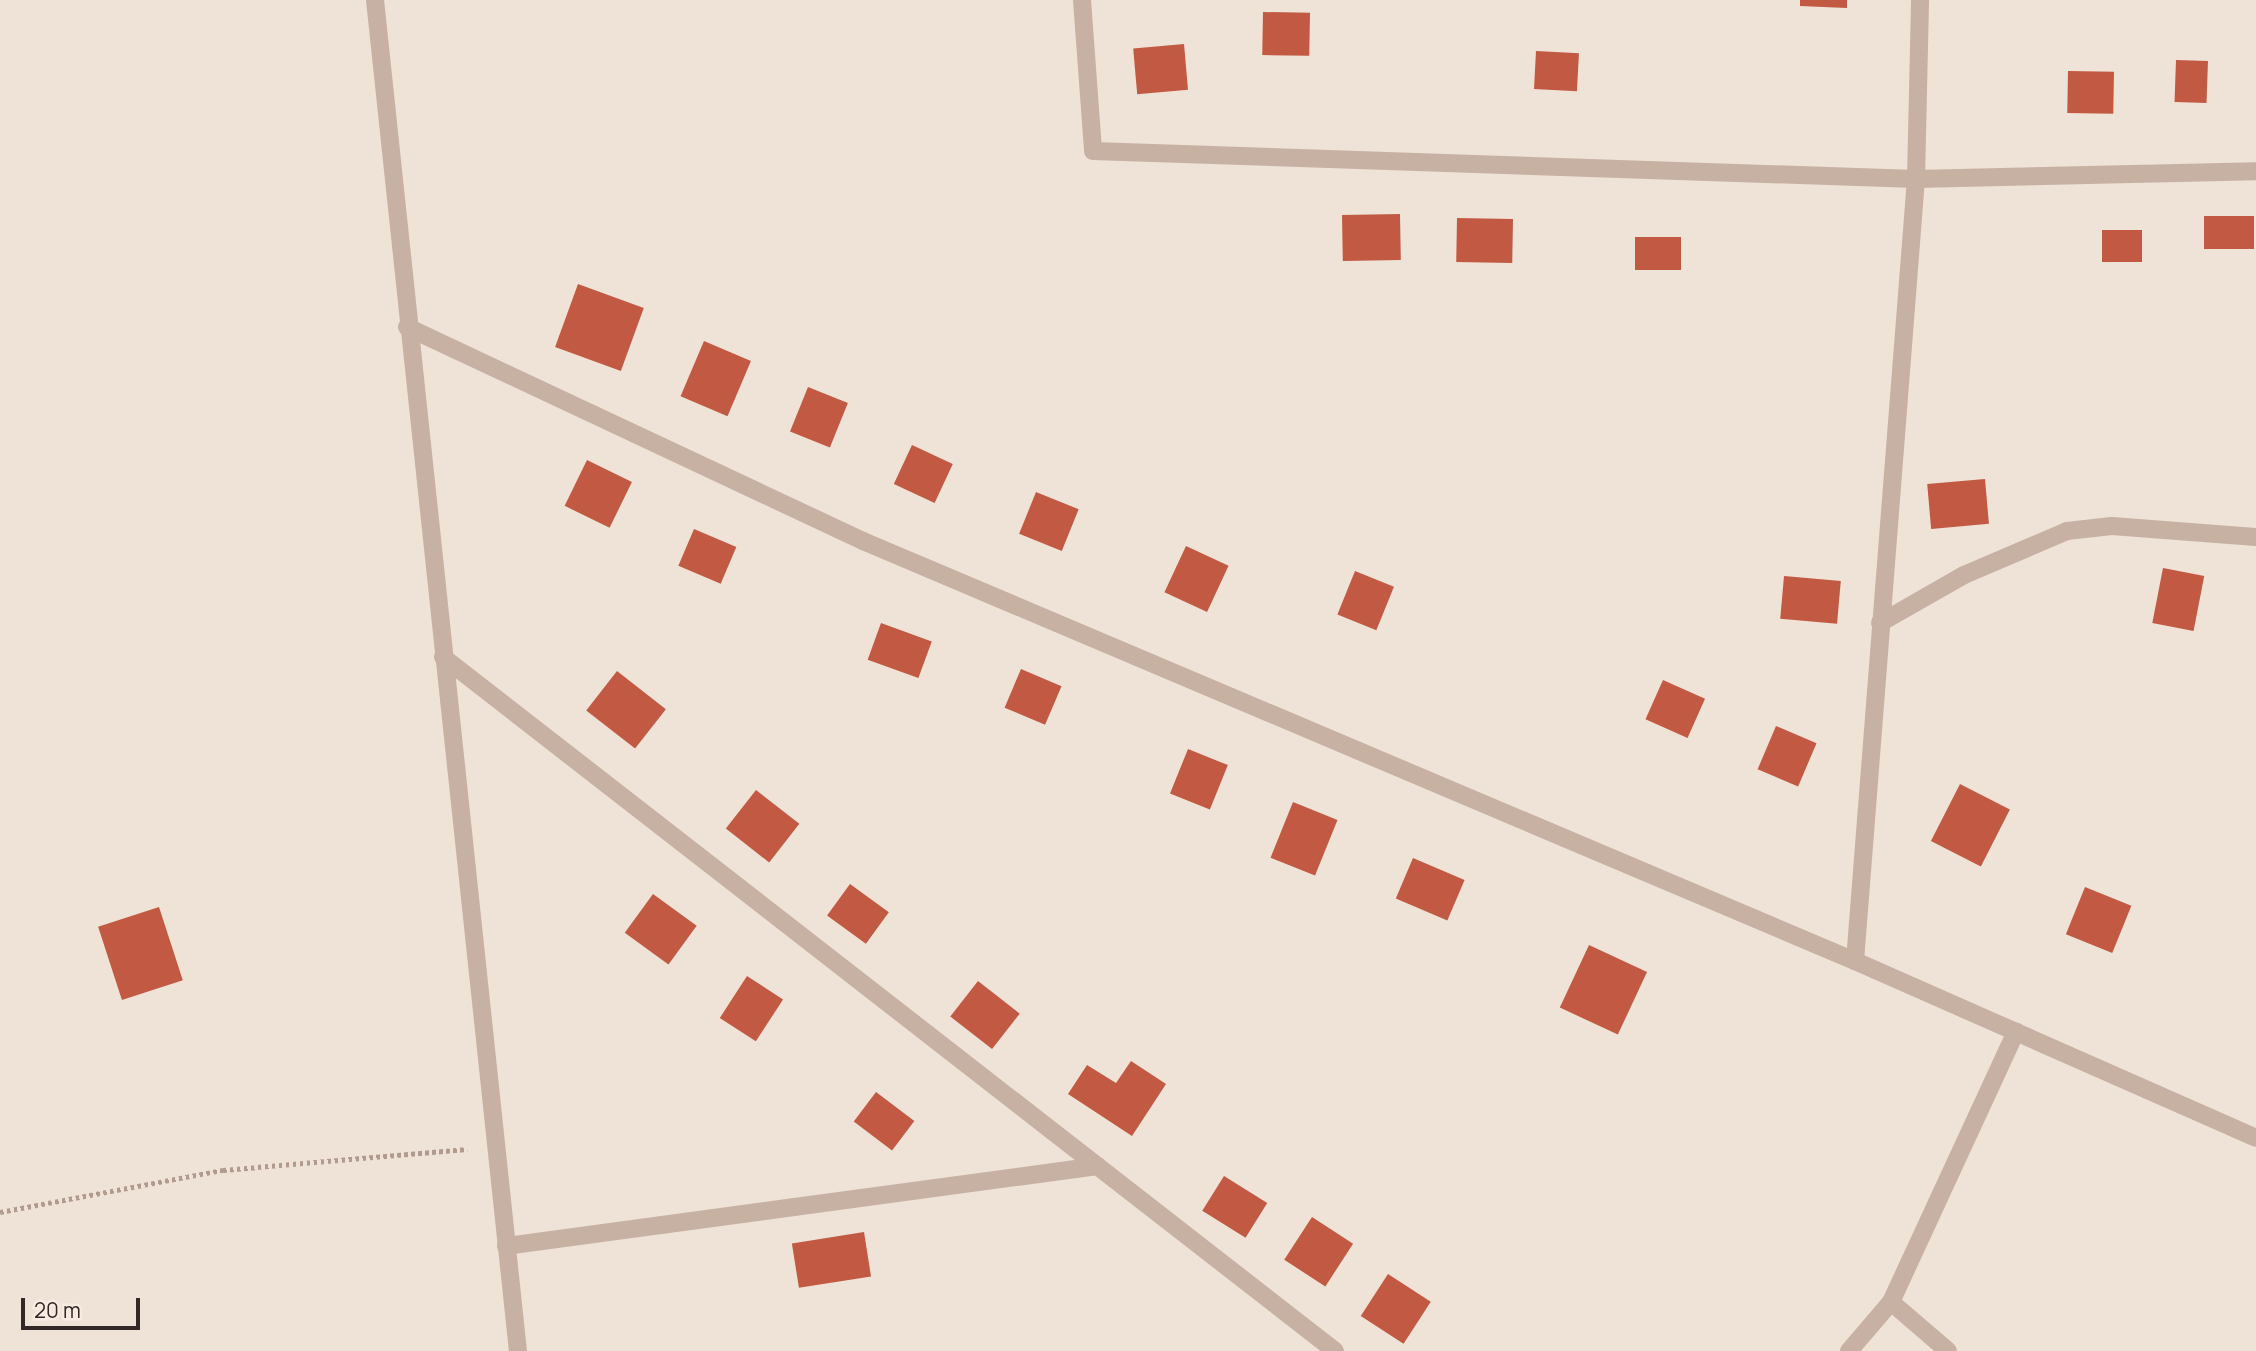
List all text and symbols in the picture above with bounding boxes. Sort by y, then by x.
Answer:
scale bar [24,1284,144,1328]
text: 20 m [34,1296,81,1324]

